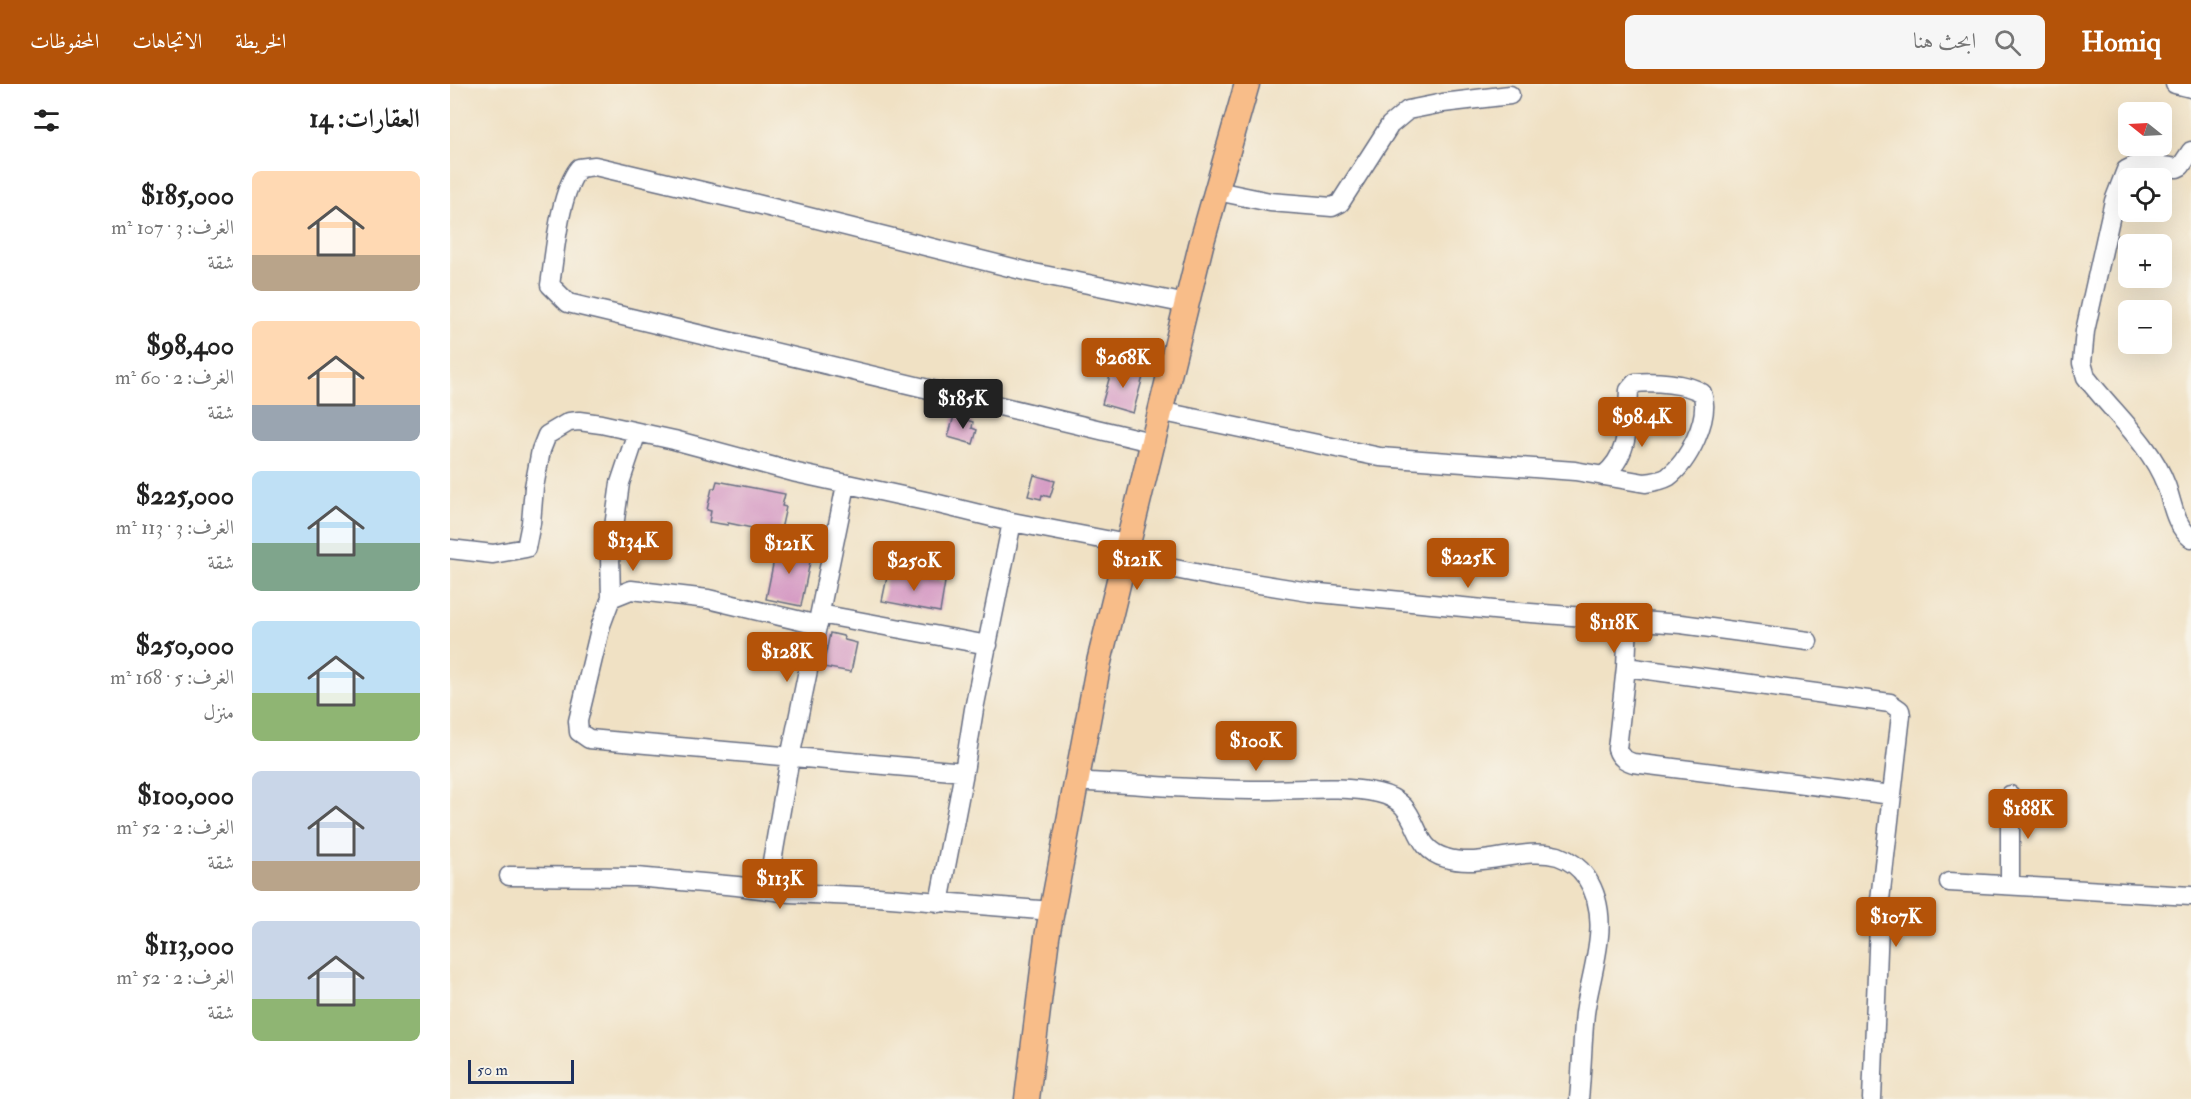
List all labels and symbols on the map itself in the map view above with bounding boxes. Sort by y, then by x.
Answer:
north arrow [2118,102,2172,156]
pin: $268K [1081,338,1165,389]
pin: $185K [921,379,1005,430]
pin: $98.4K [1593,397,1691,448]
pin: $134K [591,521,675,572]
pin: $121K [747,524,831,575]
pin: $225K [1426,538,1510,589]
pin: $121K [1095,540,1179,591]
pin: $250K [872,541,956,592]
pin: $118K [1572,603,1656,654]
pin: $128K [745,632,829,683]
pin: $100K [1214,721,1298,772]
pin: $188K [1986,789,2070,840]
pin: $113K [738,859,822,910]
pin: $107K [1854,897,1938,948]
scale bar [468,1057,574,1084]

